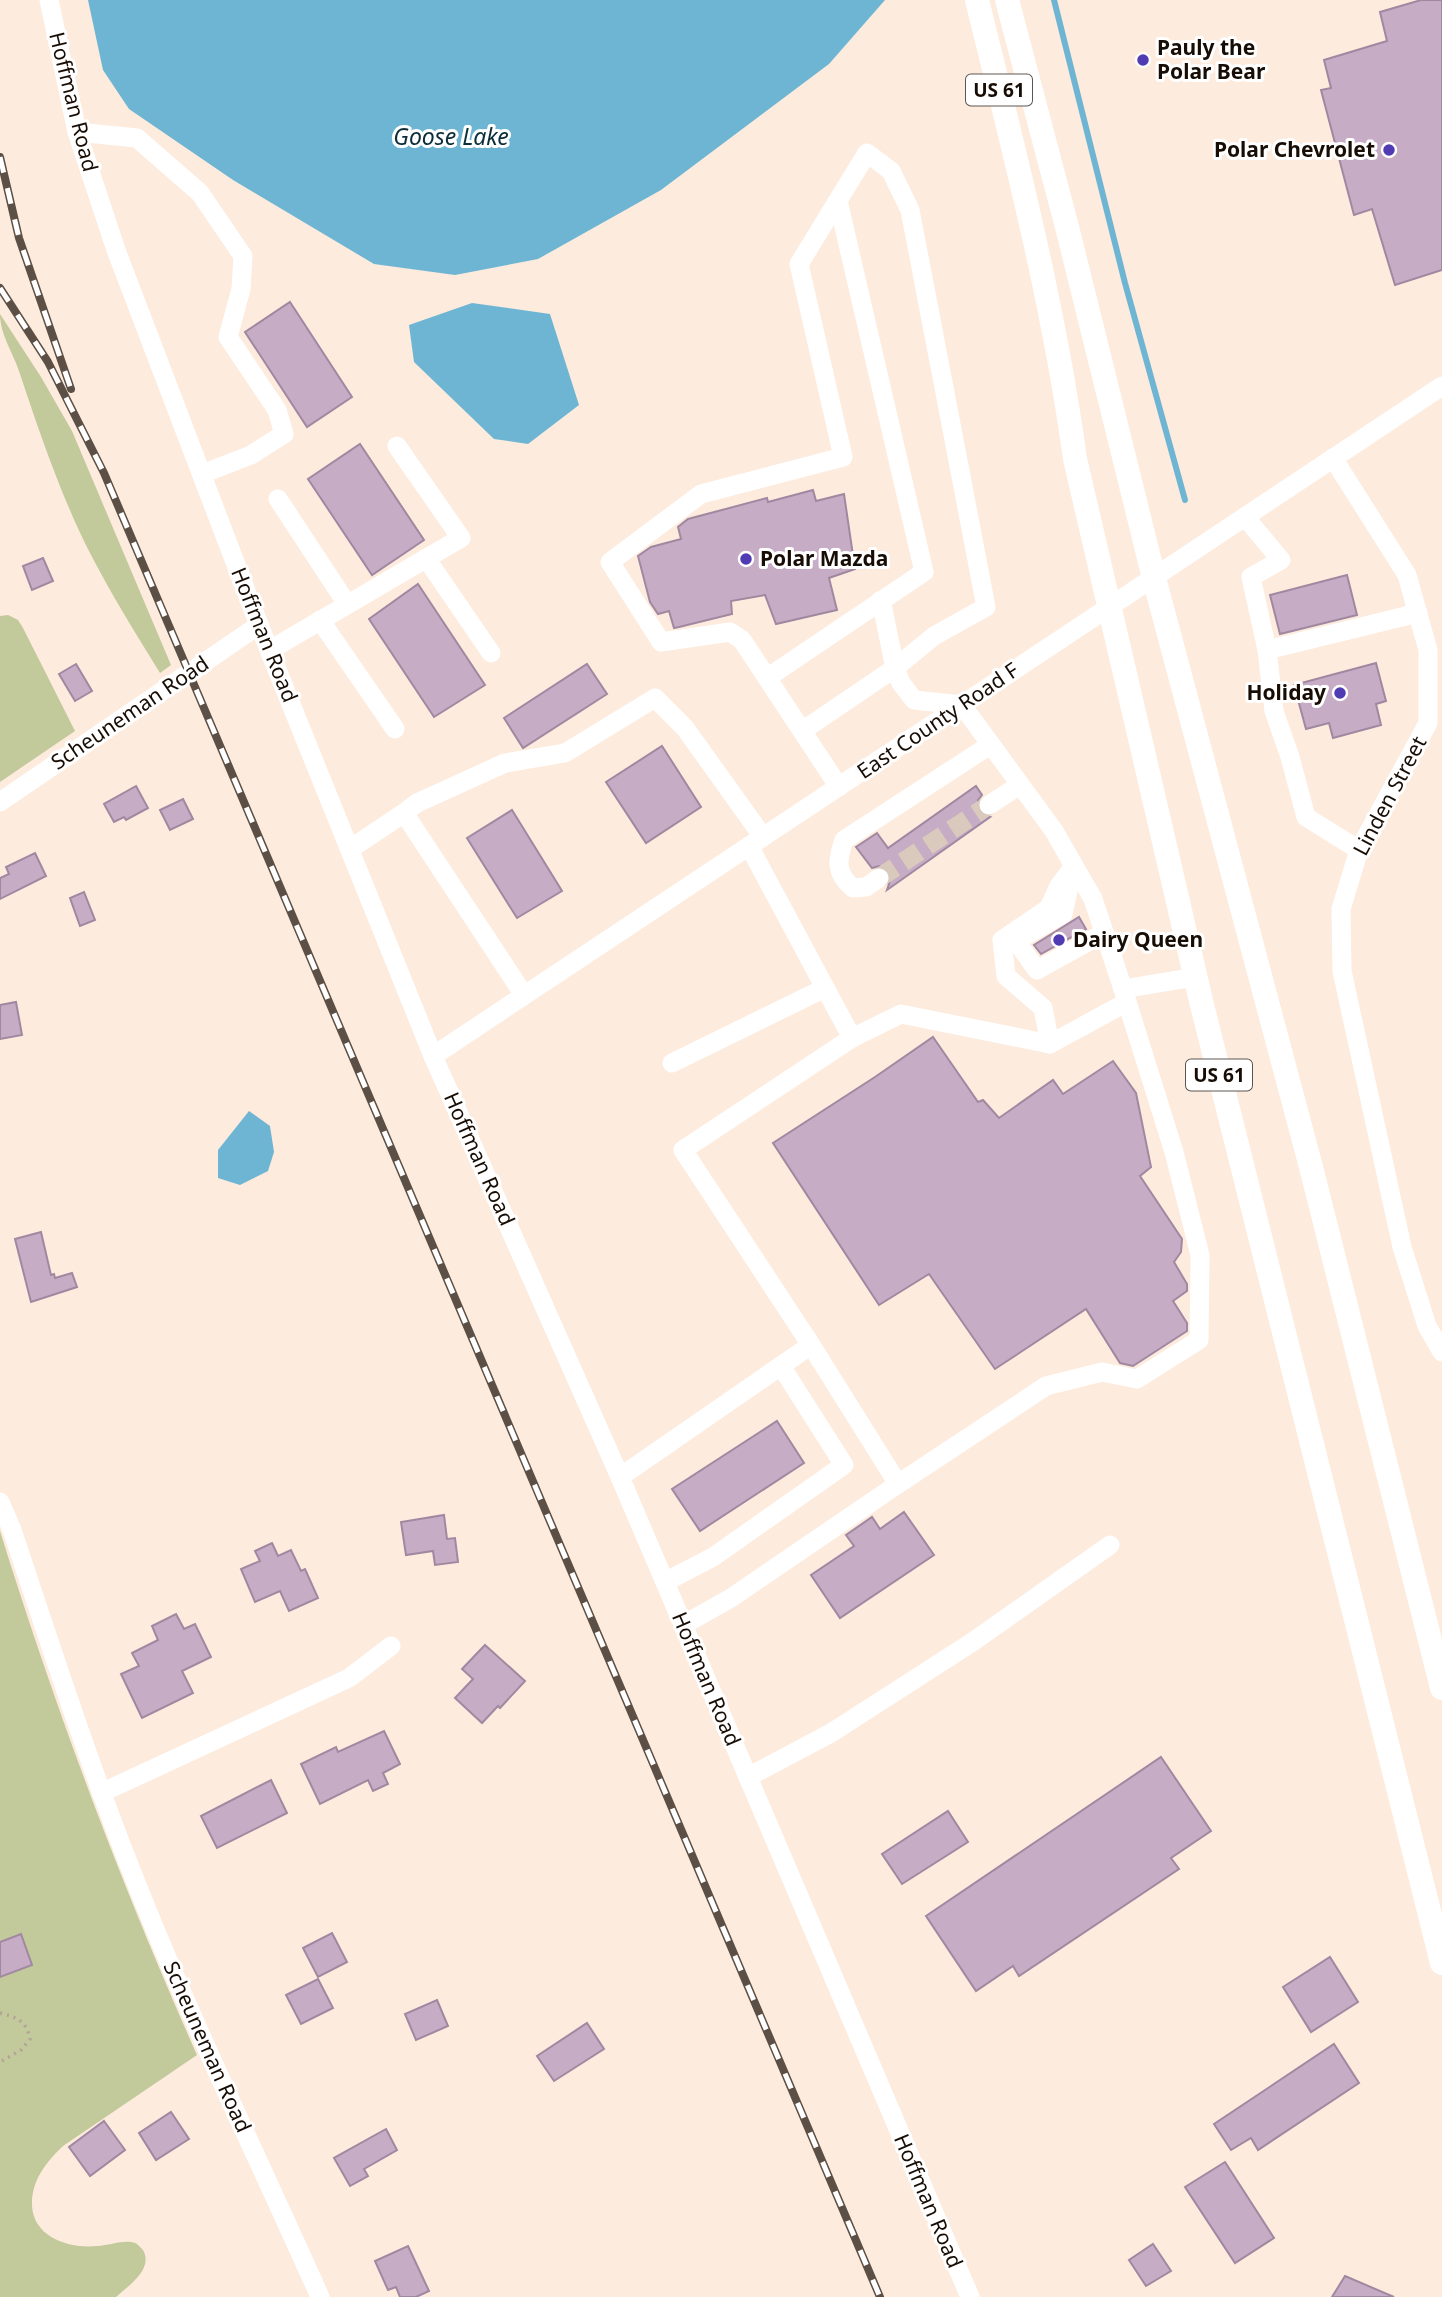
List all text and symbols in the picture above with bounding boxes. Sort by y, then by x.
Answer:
street label: Hoffman Road [43,29,105,175]
place label: Pauly the Polar Bear [1157,33,1266,85]
marker: Pauly the Polar Bear [1135,52,1151,68]
road number: US 61 [966,74,1032,106]
water label: Goose Lake [393,120,509,152]
place label: Polar Chevrolet [1214,135,1375,163]
marker: Polar Chevrolet [1381,142,1397,158]
place label: Polar Mazda [760,544,888,572]
marker: Polar Mazda [738,551,754,567]
street label: Hoffman Road [225,563,305,706]
street label: Scheuneman Road [45,649,214,775]
street label: East County Road F [851,656,1024,785]
place label: Holiday [1246,678,1326,706]
marker: Holiday [1332,685,1348,701]
street label: Linden Street [1346,731,1432,860]
place label: Dairy Queen [1073,925,1203,953]
marker: Dairy Queen [1051,932,1067,948]
road number: US 61 [1186,1060,1252,1091]
street label: Hoffman Road [438,1088,522,1230]
street label: Hoffman Road [666,1607,748,1750]
street label: Scheuneman Road [158,1957,258,2137]
street label: Hoffman Road [888,2129,970,2272]

